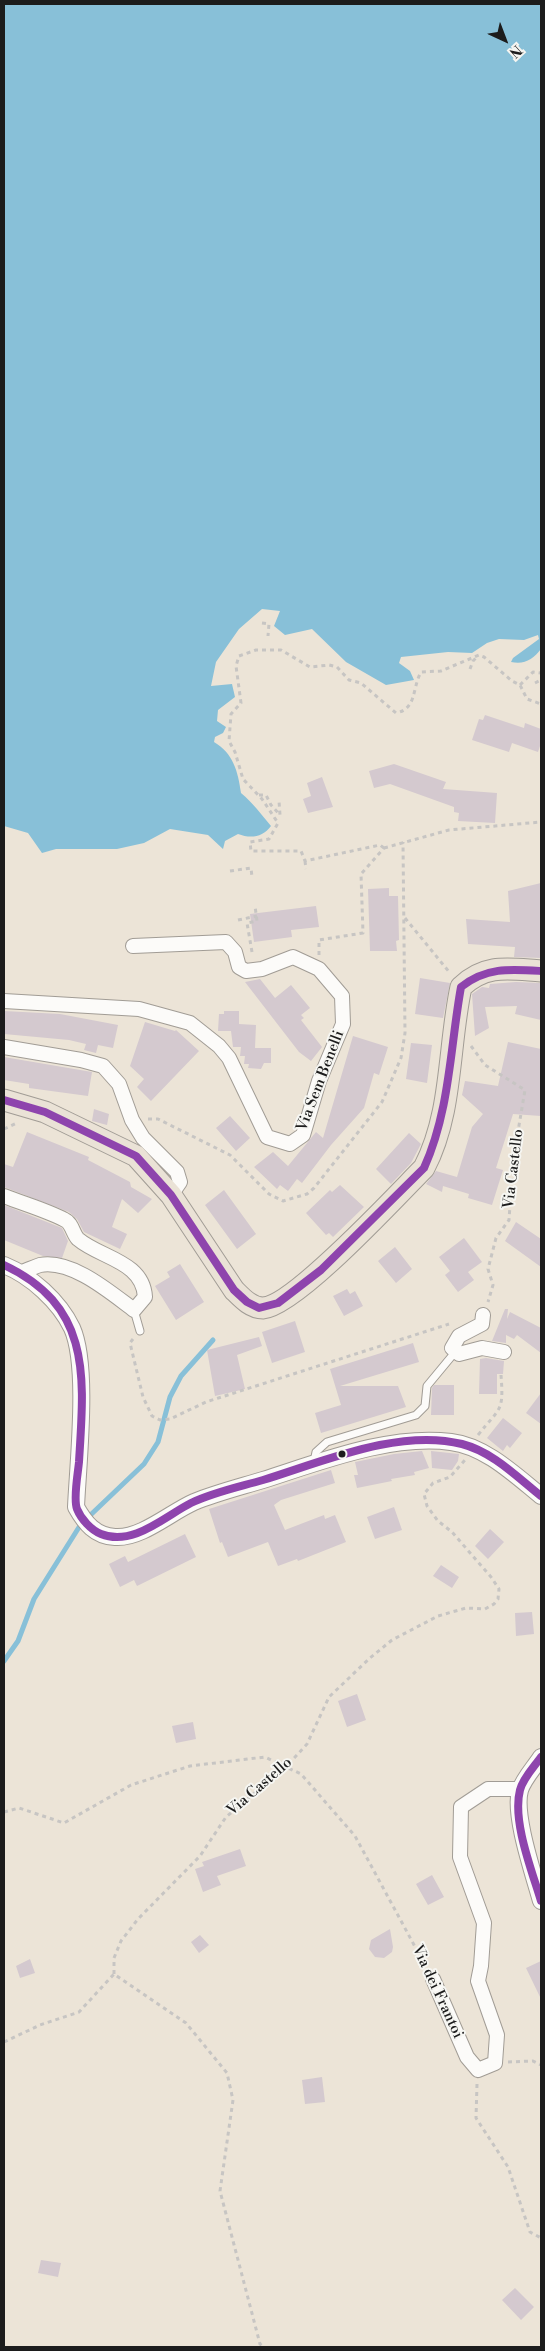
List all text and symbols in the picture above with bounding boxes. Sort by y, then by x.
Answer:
north arrow [480,15,530,65]
text: N [505,41,525,61]
street label: Via Sem Benelli [294,1028,348,1134]
street label: Via Castello [500,1128,528,1210]
unlabelled marker [337,1449,347,1459]
street label: Via Castello [224,1754,296,1820]
street label: Via dei Frantoi [408,1943,466,2041]

